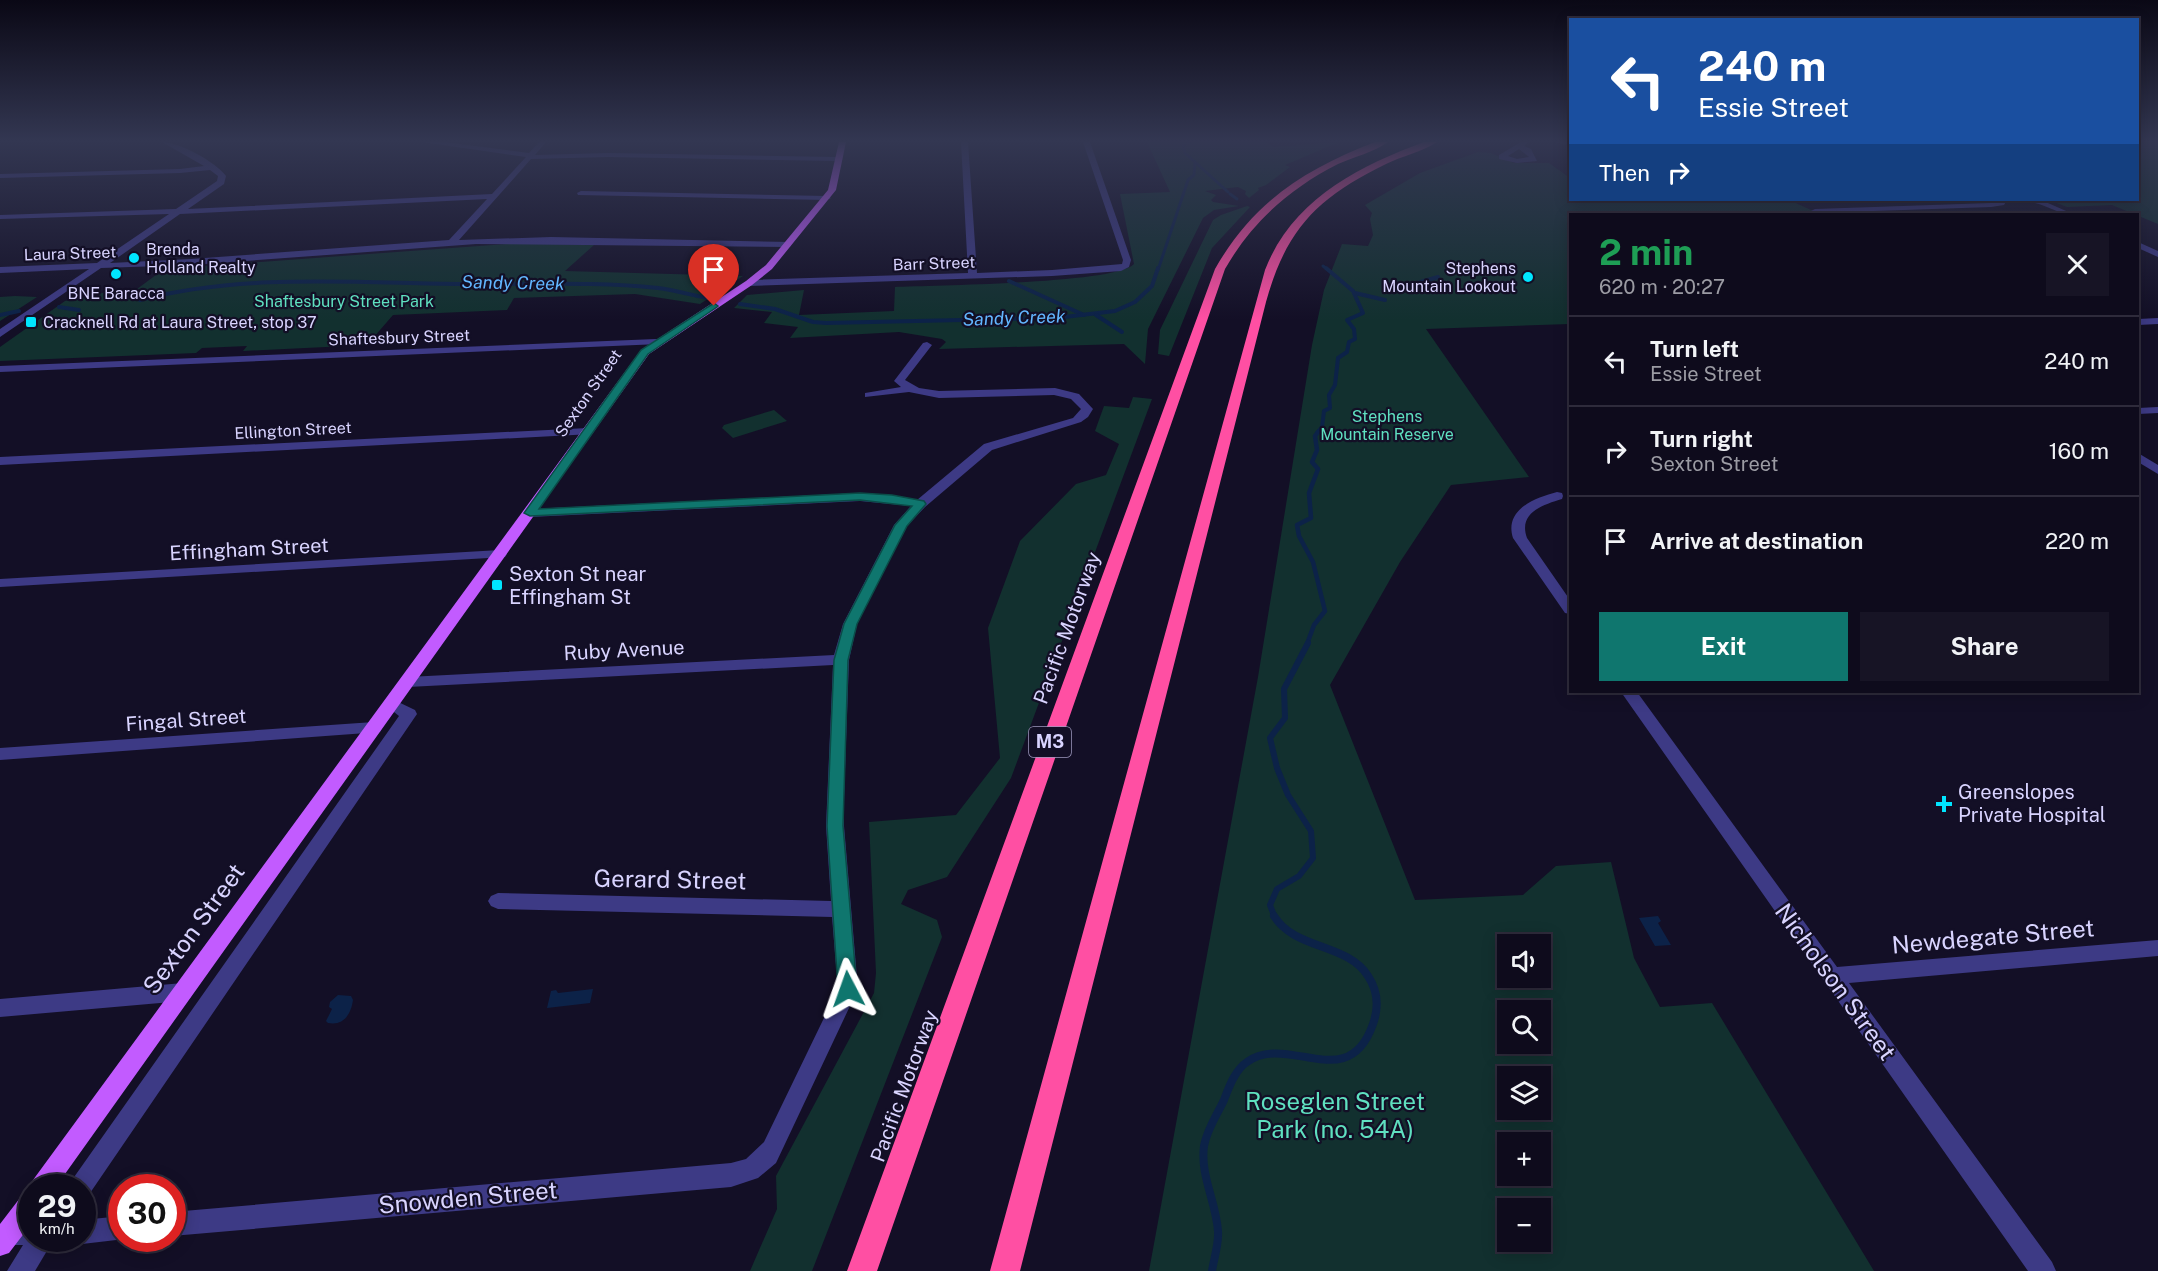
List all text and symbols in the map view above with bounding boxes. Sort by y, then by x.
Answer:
text: 240 m [1698,41,1826,90]
icon: left [1599,42,1677,120]
text: Essie Street [1698,91,1849,123]
icon: right [1662,156,1695,189]
text: Then [1599,160,1650,186]
text: 2 min [1599,231,1693,273]
button: close [2046,233,2109,296]
place label: Brenda Holland Realty [146,240,256,277]
street label: Laura Street [23,242,117,265]
pin [688,244,739,306]
marker: Brenda Holland Realty [127,251,141,265]
icon: arrive [697,253,730,286]
street label: Barr Street [892,253,976,274]
place label: Stephens Mountain Lookout [1382,259,1516,296]
marker: BNE Baracca [109,267,123,281]
marker: Stephens Mountain Lookout [1521,270,1535,284]
water label: Sandy Creek [461,271,565,294]
text: 620 m · 20:27 [1599,275,1725,299]
place label: BNE Baracca [67,284,165,303]
park label: Shaftesbury Street Park [254,292,434,311]
water label: Sandy Creek [962,305,1066,330]
place label: Cracknell Rd at Laura Street, stop 37 [43,313,317,332]
marker: Cracknell Rd at Laura Street, stop 37 [24,315,38,329]
street label: Shaftesbury Street [328,326,470,349]
text: Turn left [1650,336,1739,362]
icon: left [1599,345,1632,378]
street label: Sexton Street [551,346,626,441]
text: 240 m [2044,348,2109,374]
text: Essie Street [1650,362,1762,386]
park label: Stephens Mountain Reserve [1320,407,1454,444]
street label: Ellington Street [234,418,352,443]
text: Turn right [1650,426,1753,452]
icon: right [1599,435,1632,468]
text: 160 m [2049,438,2109,464]
text: Sexton Street [1650,452,1779,476]
icon: arrive [1599,525,1632,558]
text: Arrive at destination [1650,528,1863,554]
text: 220 m [2045,528,2109,554]
street label: Effingham Street [169,533,329,565]
street label: Pacific Motorway [1028,548,1106,707]
place label: Sexton St near Effingham St [509,562,647,609]
marker: Sexton St near Effingham St [490,578,504,592]
button: Exit [1599,612,1848,681]
button: Share [1860,612,2109,681]
street label: Ruby Avenue [563,635,685,665]
street label: Fingal Street [125,704,247,736]
road number: M3 [1029,727,1071,757]
place label: Greenslopes Private Hospital [1958,780,2106,827]
marker: Greenslopes Private Hospital [1935,795,1953,813]
street label: Sexton Street [137,858,250,999]
street label: Gerard Street [593,864,747,894]
street label: Nicholson Street [1770,898,1902,1065]
street label: Newdegate Street [1890,913,2095,959]
map controls [1497,934,1551,1252]
button: sound [1497,934,1551,988]
position arrow [816,957,880,1021]
button: search [1497,1000,1551,1054]
street label: Pacific Motorway [865,1006,943,1165]
button: layers [1497,1066,1551,1120]
park label: Roseglen Street Park (no. 54A) [1245,1087,1425,1143]
button: + [1497,1132,1551,1186]
speed limit sign: 30 [108,1174,186,1252]
street label: Snowden Street [377,1175,559,1219]
text: 29 [38,1188,76,1224]
button: − [1497,1198,1551,1252]
text: km/h [39,1220,75,1237]

